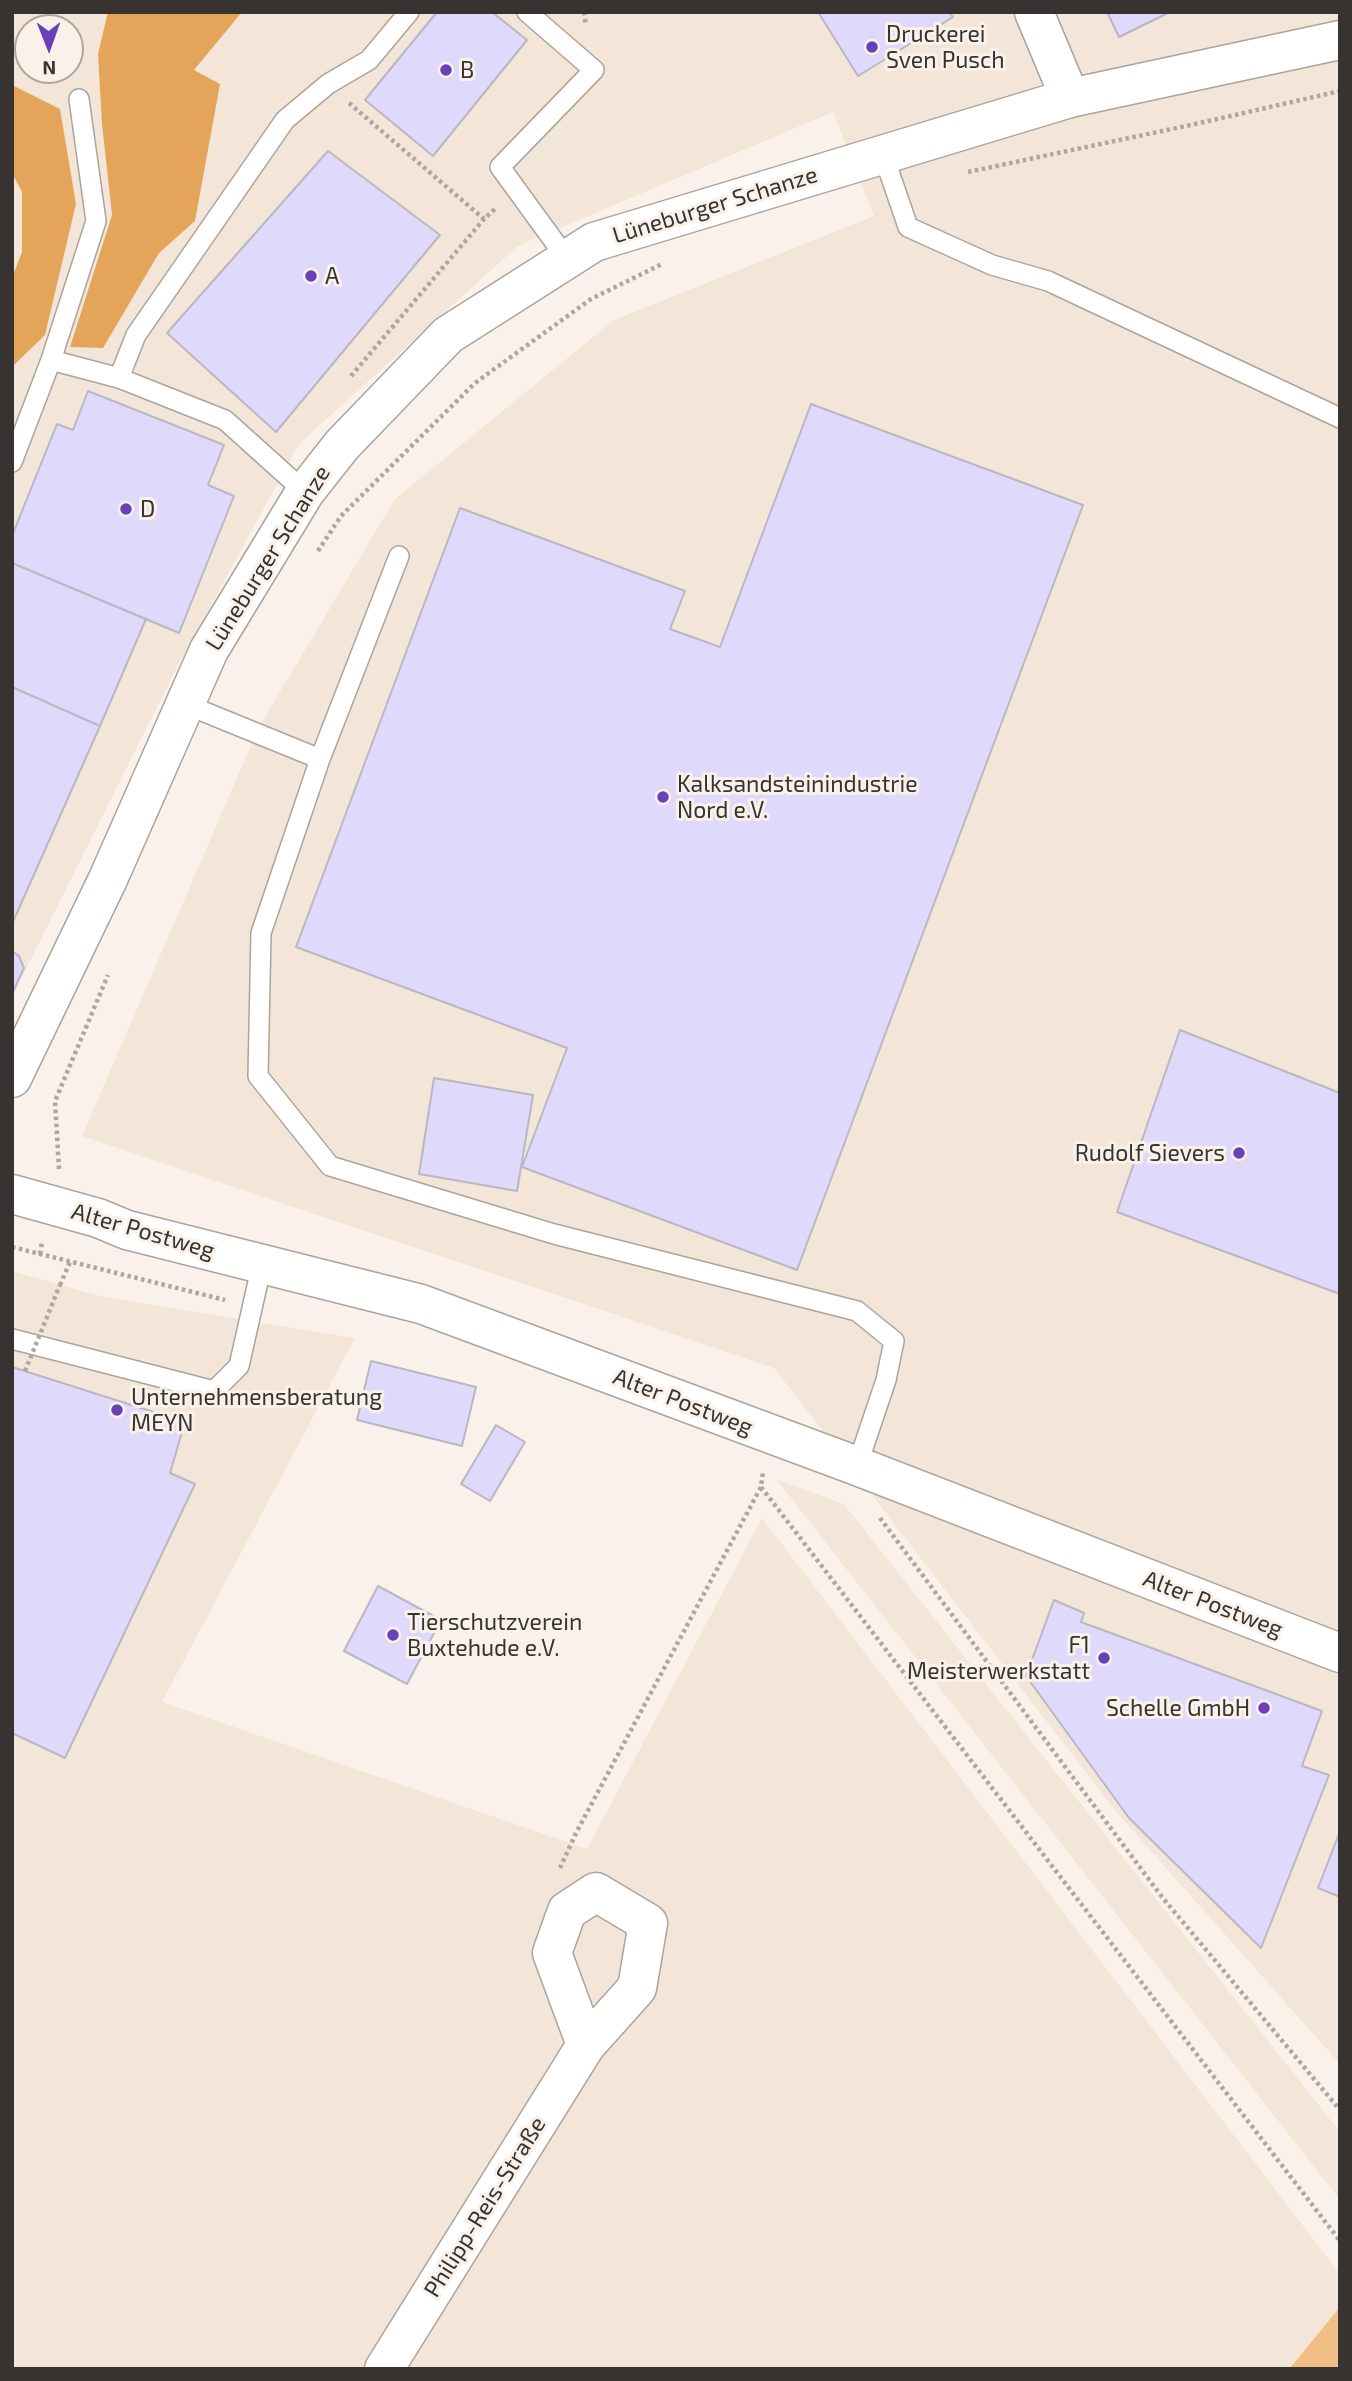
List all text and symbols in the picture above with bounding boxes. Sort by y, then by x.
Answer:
north arrow [14,14,84,84]
place label: Druckerei Sven Pusch [886,20,1005,74]
marker: Druckerei Sven Pusch [864,39,880,55]
place label: B [460,56,474,84]
text: N [42,57,56,80]
marker: B [438,62,454,78]
street label: Lüneburger Schanze [609,161,821,249]
place label: A [325,262,339,290]
marker: A [303,268,319,284]
street label: Lüneburger Schanze [200,460,336,656]
place label: D [140,495,155,523]
marker: D [118,501,134,517]
place label: Kalksandsteinindustrie Nord e.V. [677,770,918,824]
marker: Kalksandsteinindustrie Nord e.V. [655,789,671,805]
place label: Rudolf Sievers [1075,1139,1225,1167]
marker: Rudolf Sievers [1231,1145,1247,1161]
street label: Alter Postweg [68,1197,218,1265]
street label: Alter Postweg [609,1363,757,1441]
place label: Unternehmensberatung MEYN [131,1383,382,1437]
marker: Unternehmensberatung MEYN [109,1402,125,1418]
street label: Alter Postweg [1139,1565,1287,1643]
place label: Tierschutzverein Buxtehude e.V. [407,1608,582,1662]
marker: Tierschutzverein Buxtehude e.V. [385,1627,401,1643]
place label: F1 Meisterwerkstatt [907,1631,1090,1685]
marker: F1 Meisterwerkstatt [1096,1650,1112,1666]
place label: Schelle GmbH [1106,1694,1250,1722]
marker: Schelle GmbH [1256,1700,1272,1716]
street label: Philipp-Reis-Straße [418,2112,552,2302]

